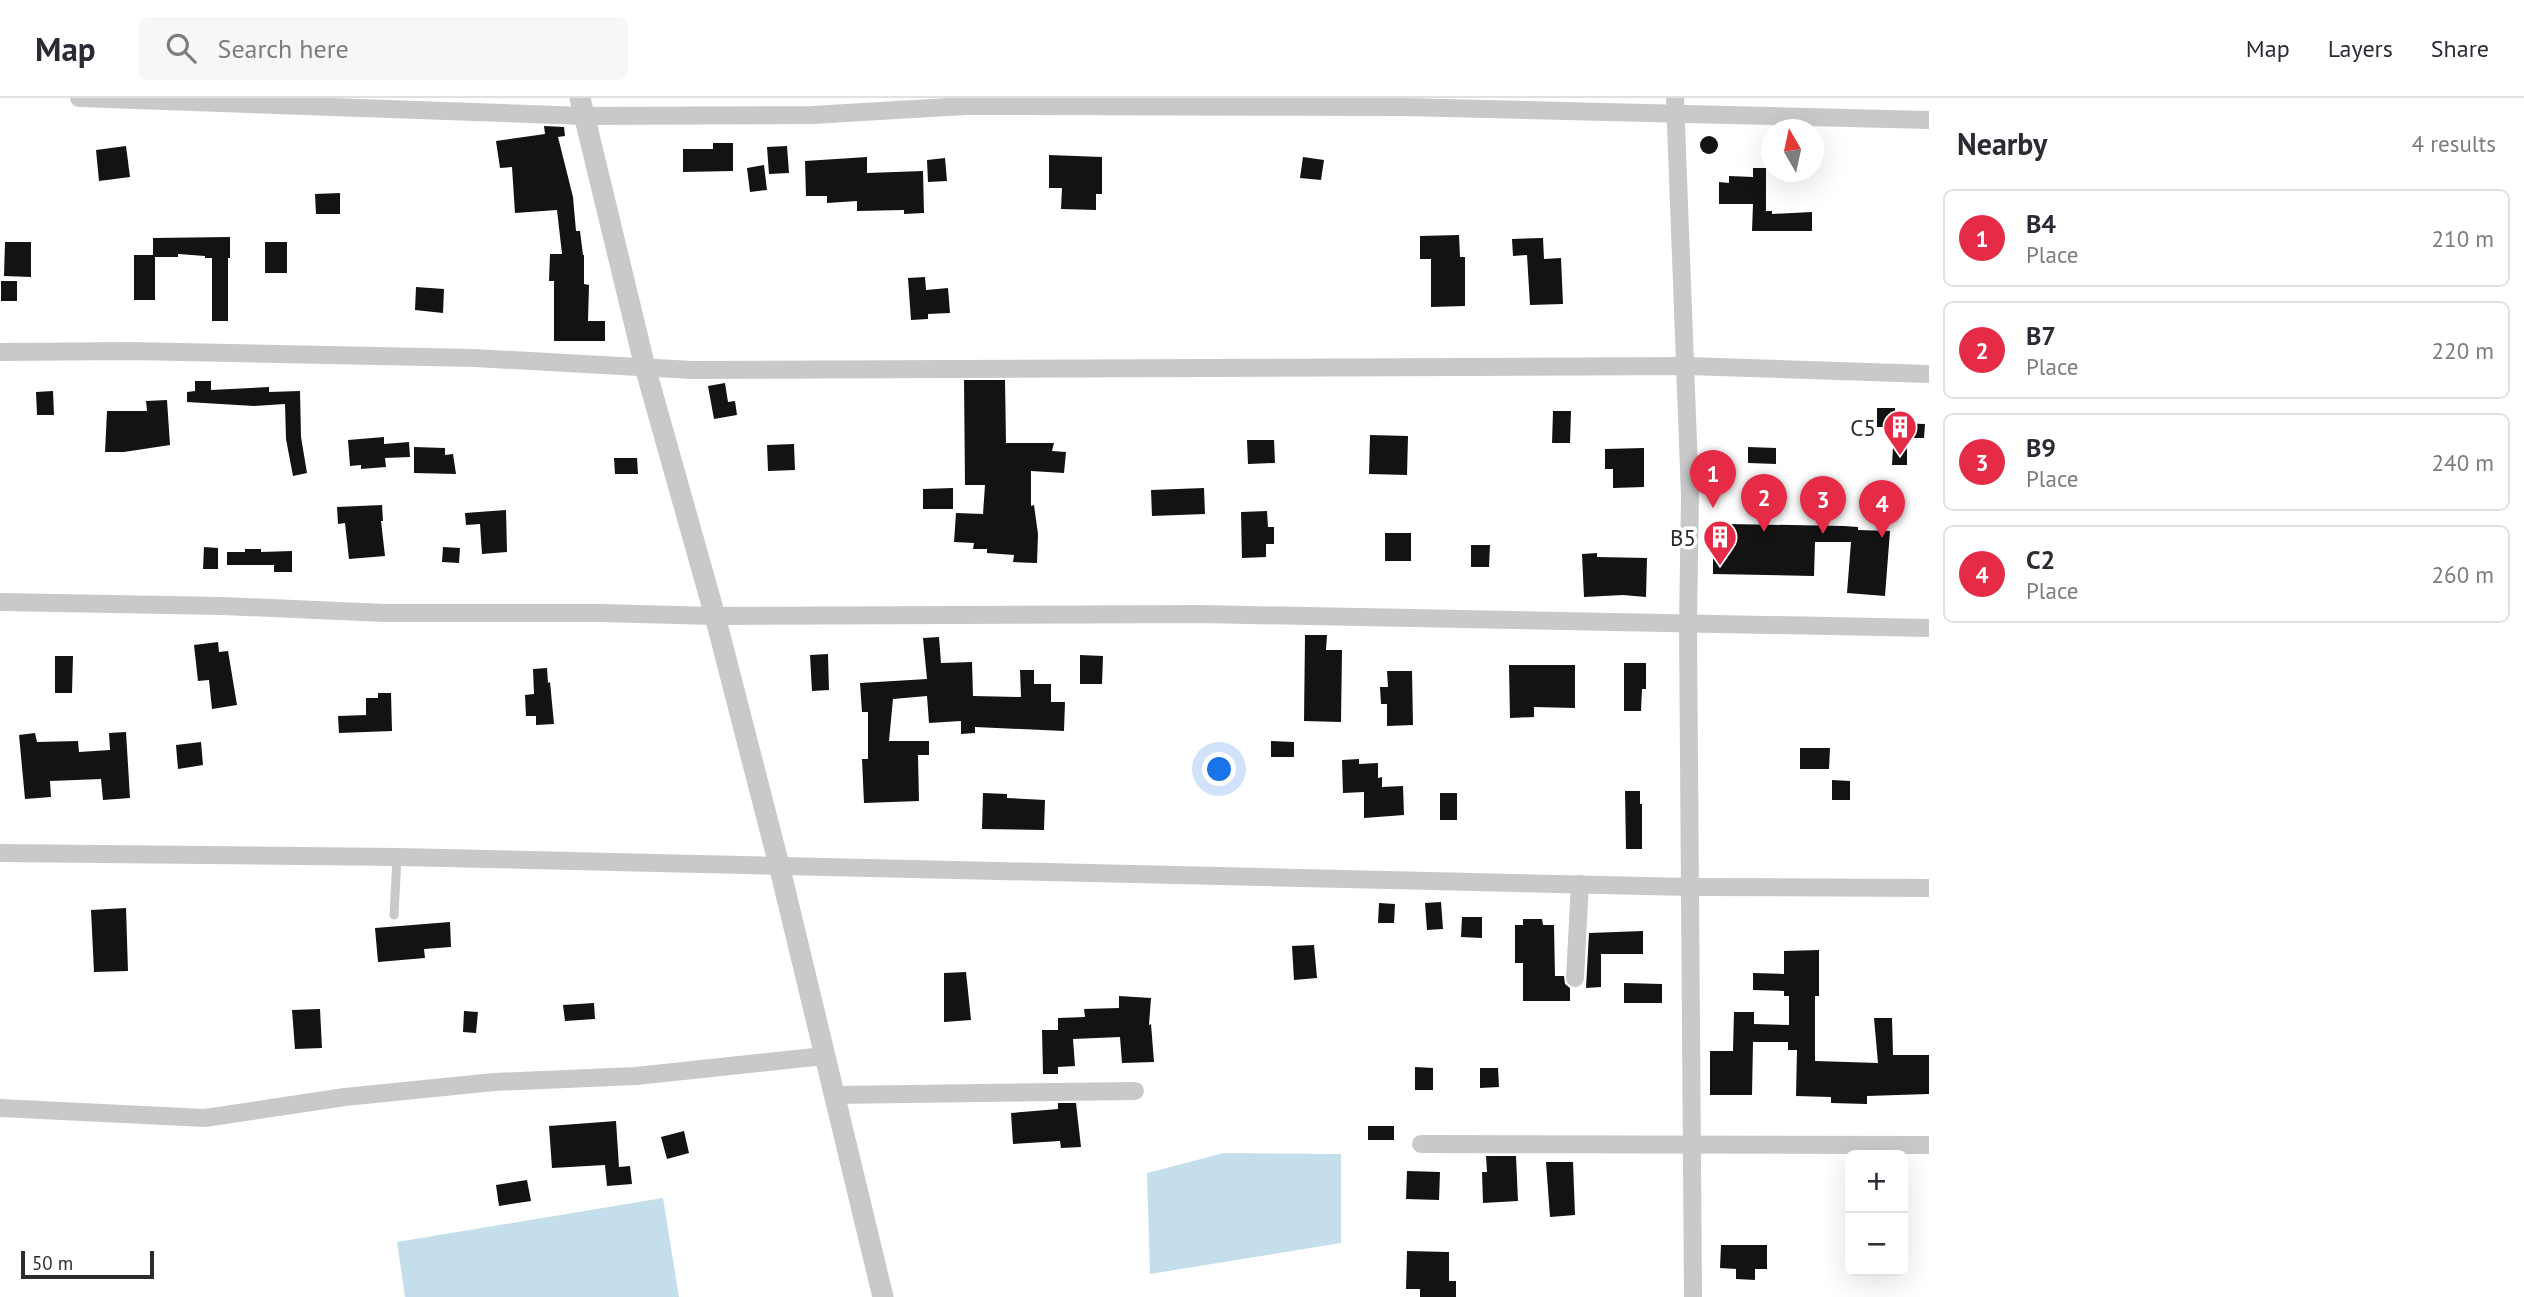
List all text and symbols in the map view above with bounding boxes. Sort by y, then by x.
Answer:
search box [138,17,628,80]
text: Map [35,27,96,70]
icon: search [162,29,200,67]
text: Search here [218,32,349,65]
text: Map [2246,33,2290,64]
text: Layers [2328,33,2393,64]
text: Share [2431,33,2489,64]
north arrow [1761,119,1824,182]
text: Nearby [1957,124,2047,163]
text: 4 results [2412,129,2496,158]
text: B4 [2026,207,2056,240]
text: 1 [1975,224,1989,253]
text: 210 m [2432,224,2494,253]
text: Place [2026,240,2079,269]
text: B7 [2026,319,2056,352]
text: 2 [1975,336,1989,365]
text: 220 m [2432,336,2494,365]
text: Place [2026,352,2079,381]
building icon: C5 [1881,408,1919,457]
place label: C5 [1850,413,1876,442]
text: B9 [2026,431,2056,464]
text: 3 [1975,448,1989,477]
text: 240 m [2432,448,2494,477]
pin: 1 [1690,450,1736,508]
text: Place [2026,464,2079,493]
pin: 2 [1741,474,1787,532]
pin: 3 [1800,476,1846,534]
pin: 4 [1859,480,1905,538]
building icon: B5 [1701,518,1739,567]
place label: B5 [1670,523,1696,552]
text: C2 [2026,543,2055,576]
text: 4 [1975,560,1989,589]
text: 260 m [2432,560,2494,589]
text: Place [2026,576,2079,605]
your location [1202,752,1236,786]
map controls [1845,1150,1908,1276]
button: + [1845,1150,1908,1213]
button: − [1845,1213,1908,1276]
scale bar [21,1248,154,1280]
text: 50 m [32,1251,73,1275]

